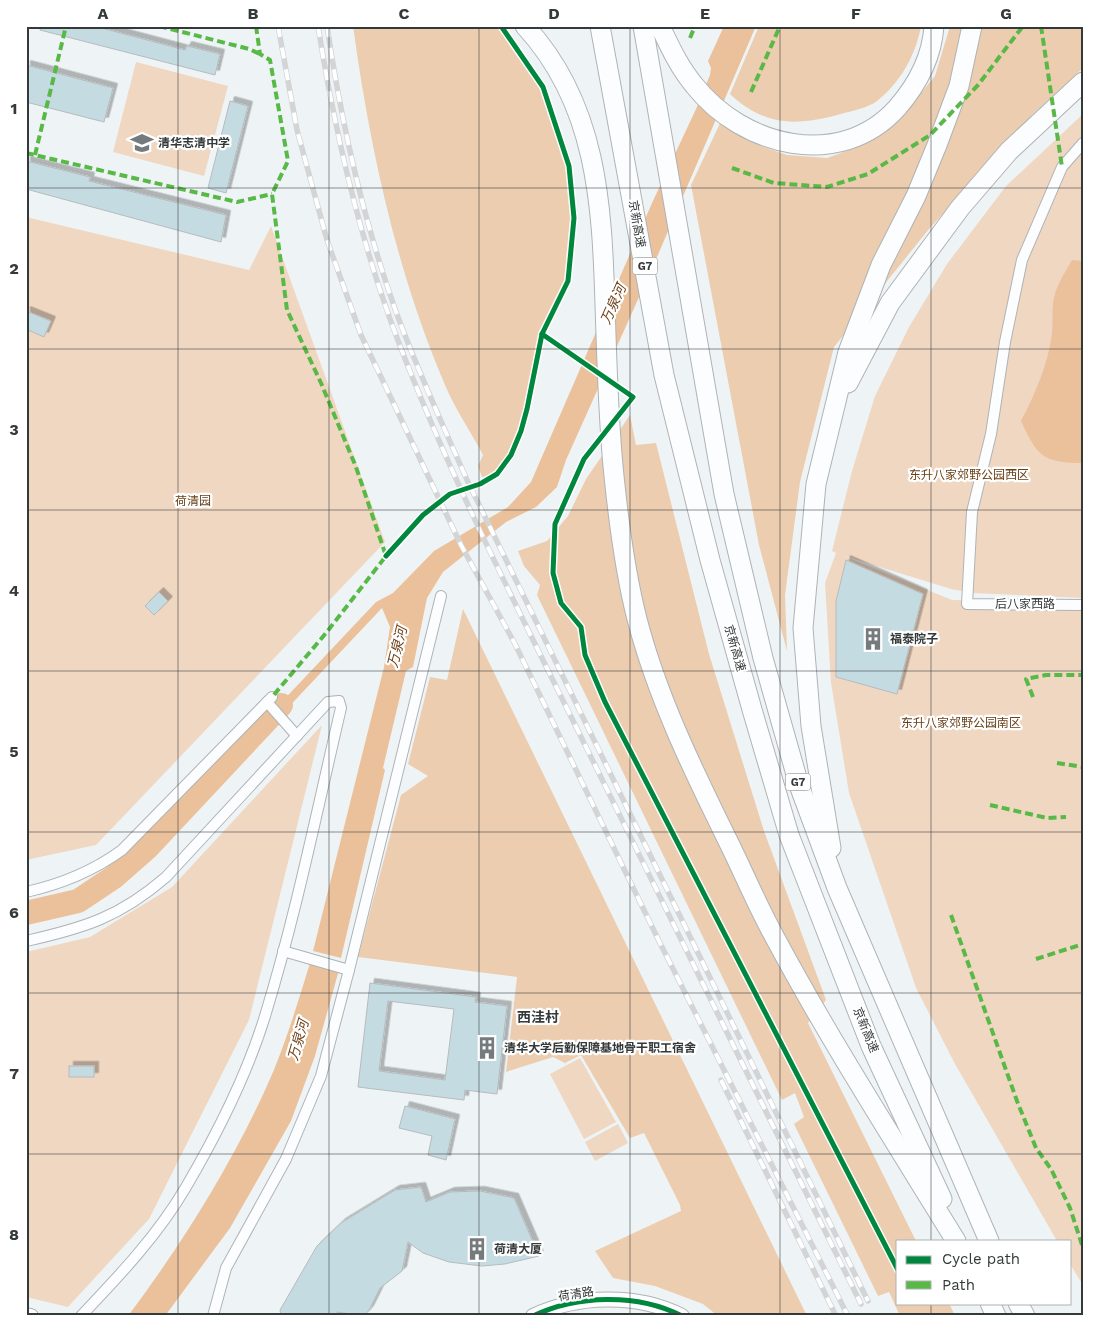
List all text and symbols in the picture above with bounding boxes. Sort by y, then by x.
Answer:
text: A [98,4,109,23]
text: B [248,4,259,23]
text: C [399,4,410,23]
text: D [548,4,560,23]
text: E [700,4,710,23]
text: F [851,4,861,23]
text: G [1000,4,1012,23]
text: 1 [11,99,17,118]
school or university icon: 清华志清中学 [129,130,155,156]
place label: 清华志清中学 [158,136,230,150]
street label: 京新高速 [626,199,648,249]
road number: G7 [632,258,658,274]
text: 2 [9,259,19,278]
water label: 万泉河 [597,279,630,326]
text: 3 [9,420,19,439]
park label: 东升八家郊野公园西区 [909,468,1029,482]
park label: 荷清园 [175,494,211,508]
text: 4 [9,581,19,600]
street label: 后八家西路 [995,597,1055,611]
water label: 万泉河 [384,622,411,669]
street label: 京新高速 [722,623,748,673]
building icon: 福泰院子 [860,626,886,652]
place label: 福泰院子 [890,632,938,646]
park label: 东升八家郊野公园南区 [901,716,1021,730]
text: 5 [9,742,19,761]
road number: G7 [786,774,810,790]
text: 6 [9,903,19,922]
street label: 京新高速 [851,1005,881,1055]
district label: 西洼村 [517,1009,559,1025]
water label: 万泉河 [285,1015,312,1062]
building icon: 清华大学后勤保障基地骨干职工宿舍 [474,1035,500,1061]
place label: 清华大学后勤保障基地骨干职工宿舍 [504,1041,696,1055]
text: 7 [9,1064,19,1083]
text: 8 [9,1225,19,1244]
building icon: 荷清大厦 [464,1236,490,1262]
legend [896,1240,1072,1304]
place label: 荷清大厦 [494,1242,542,1256]
text: Cycle path [942,1250,1020,1268]
text: Path [942,1276,975,1294]
street label: 荷清路 [557,1284,595,1304]

